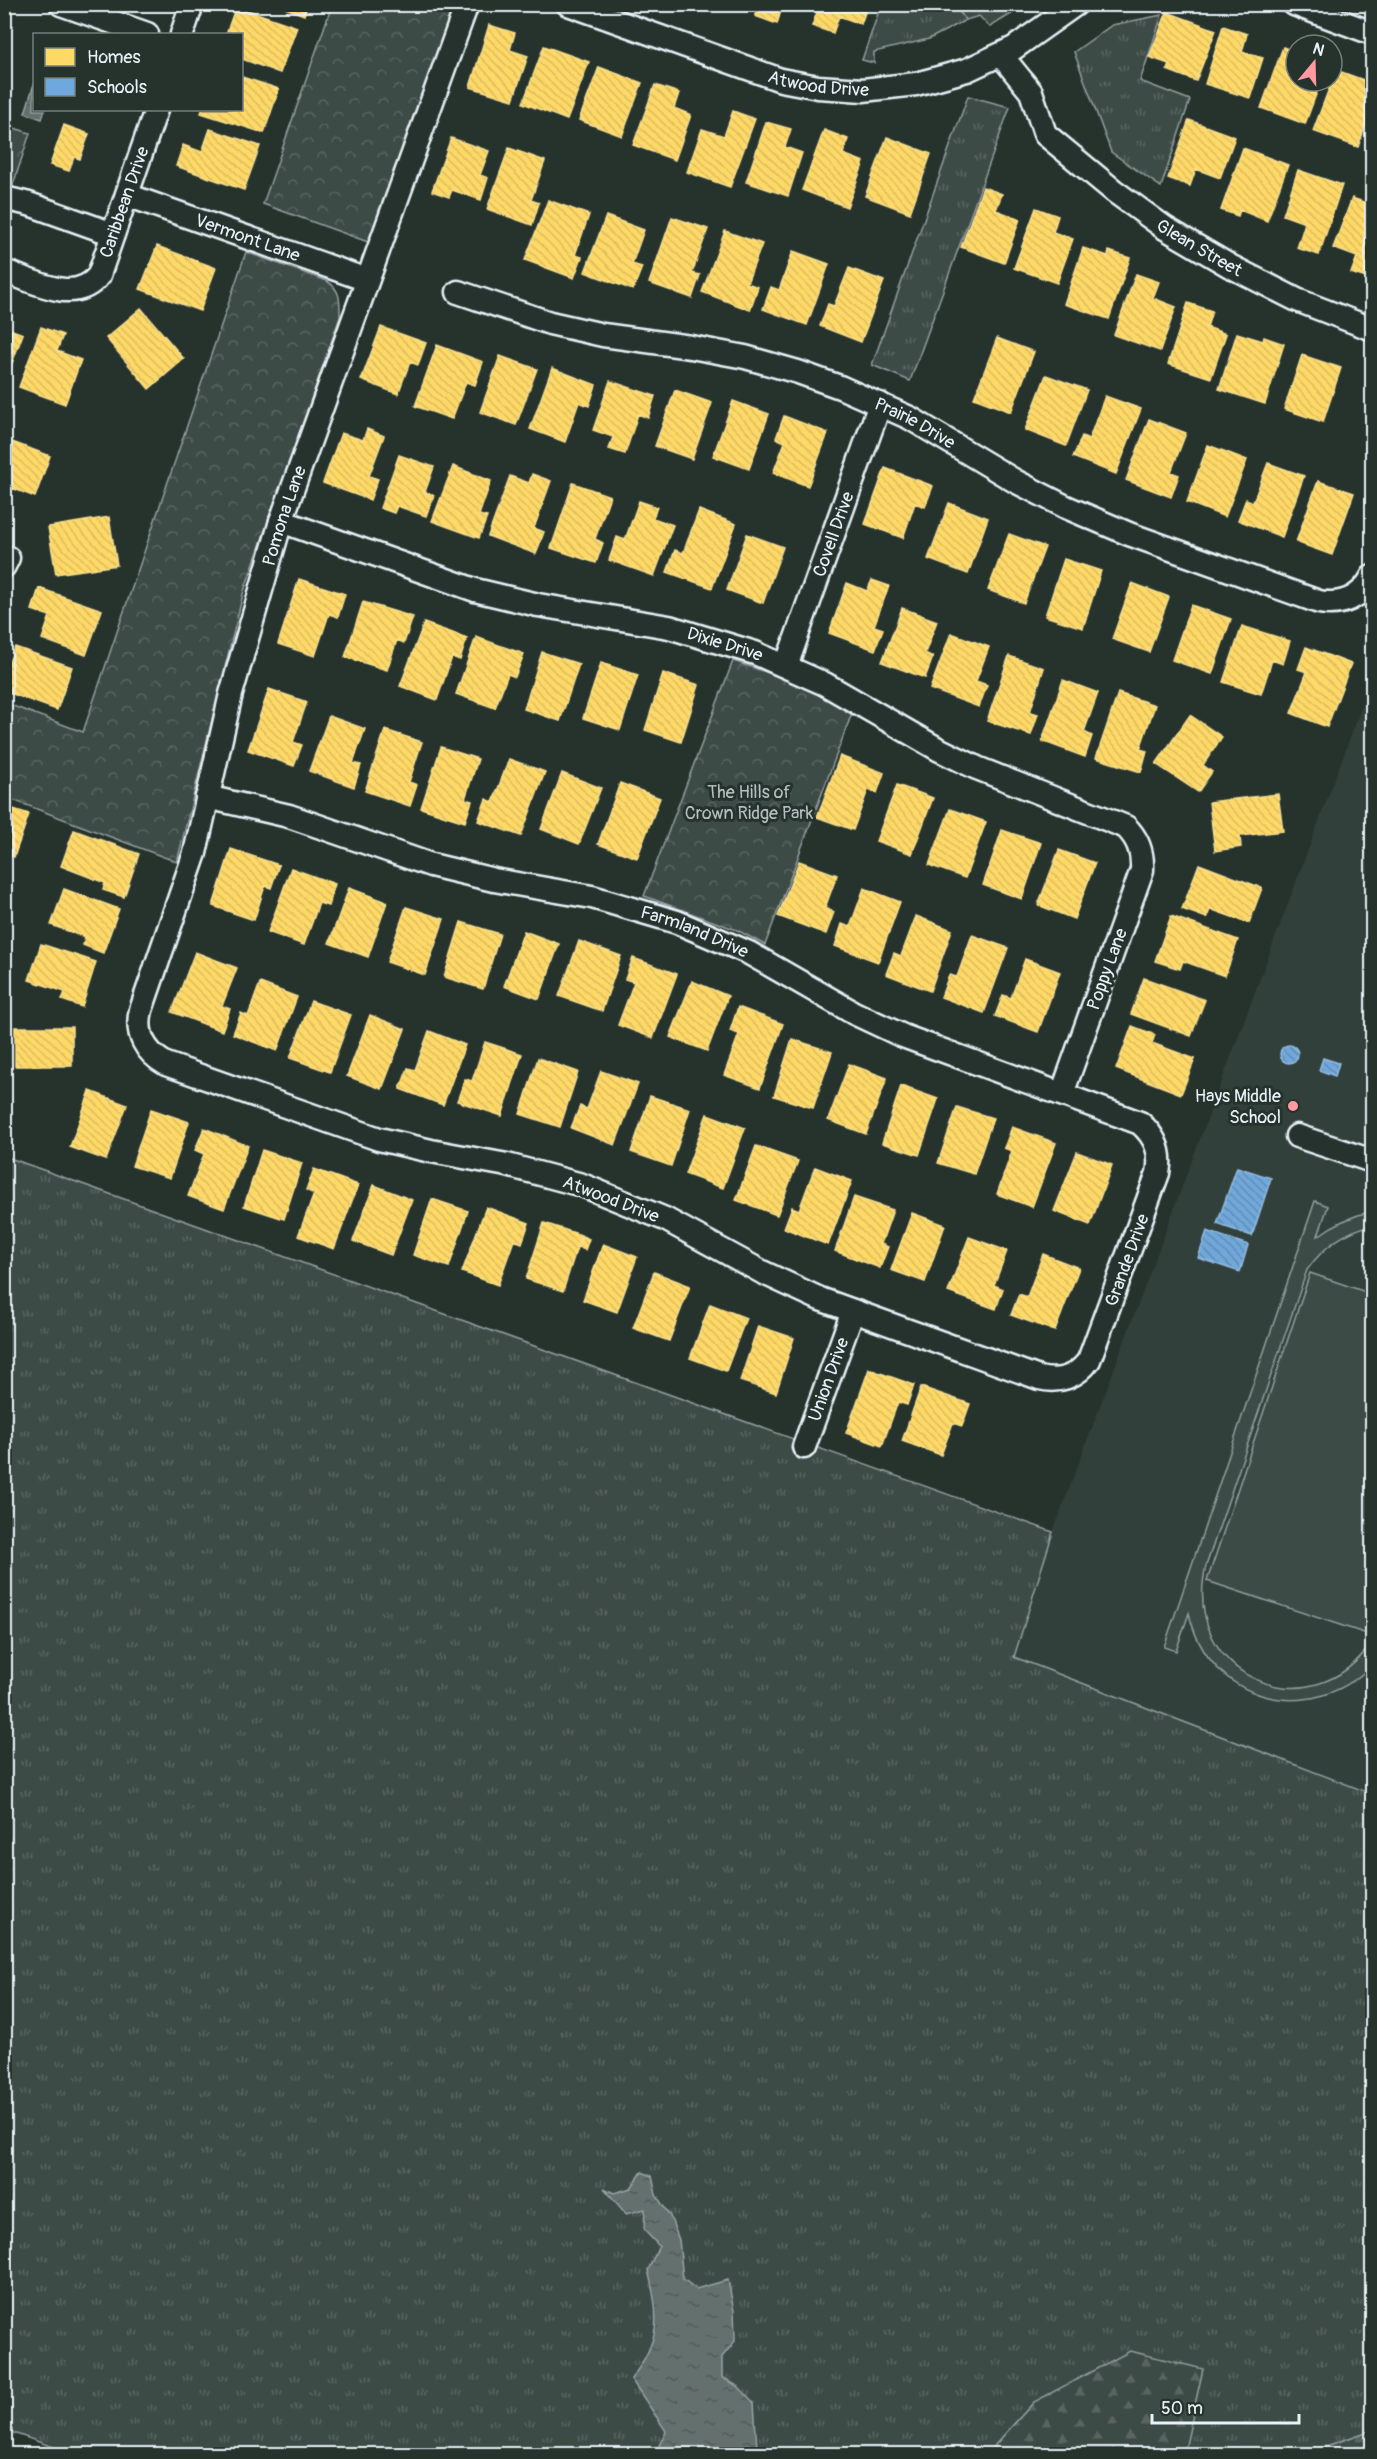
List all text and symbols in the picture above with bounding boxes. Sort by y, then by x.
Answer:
legend [33,33,243,111]
north arrow [1284,33,1344,93]
text: N [1310,39,1327,61]
text: Homes [87,46,140,69]
street label: Atwood Drive [765,65,870,102]
text: Schools [87,76,147,99]
street label: Caribbean Drive [95,144,155,261]
street label: Vermont Lane [192,209,303,267]
street label: Glean Street [1151,214,1246,283]
street label: Prairie Drive [871,393,959,455]
street label: Pomona Lane [258,462,312,569]
street label: Covell Drive [808,489,860,580]
street label: Dixie Drive [684,622,767,667]
park label: The Hills of Crown Ridge Park [685,781,814,825]
street label: Farmland Drive [638,901,752,963]
street label: Poppy Lane [1082,925,1133,1013]
place label: Hays Middle School [1195,1085,1281,1129]
marker: Hays Middle School [1286,1099,1300,1113]
street label: Atwood Drive [559,1171,662,1228]
street label: Grande Drive [1100,1211,1155,1309]
street label: Union Drive [803,1334,855,1424]
scale bar [1152,2387,1299,2425]
text: 50 m [1161,2397,1203,2420]

